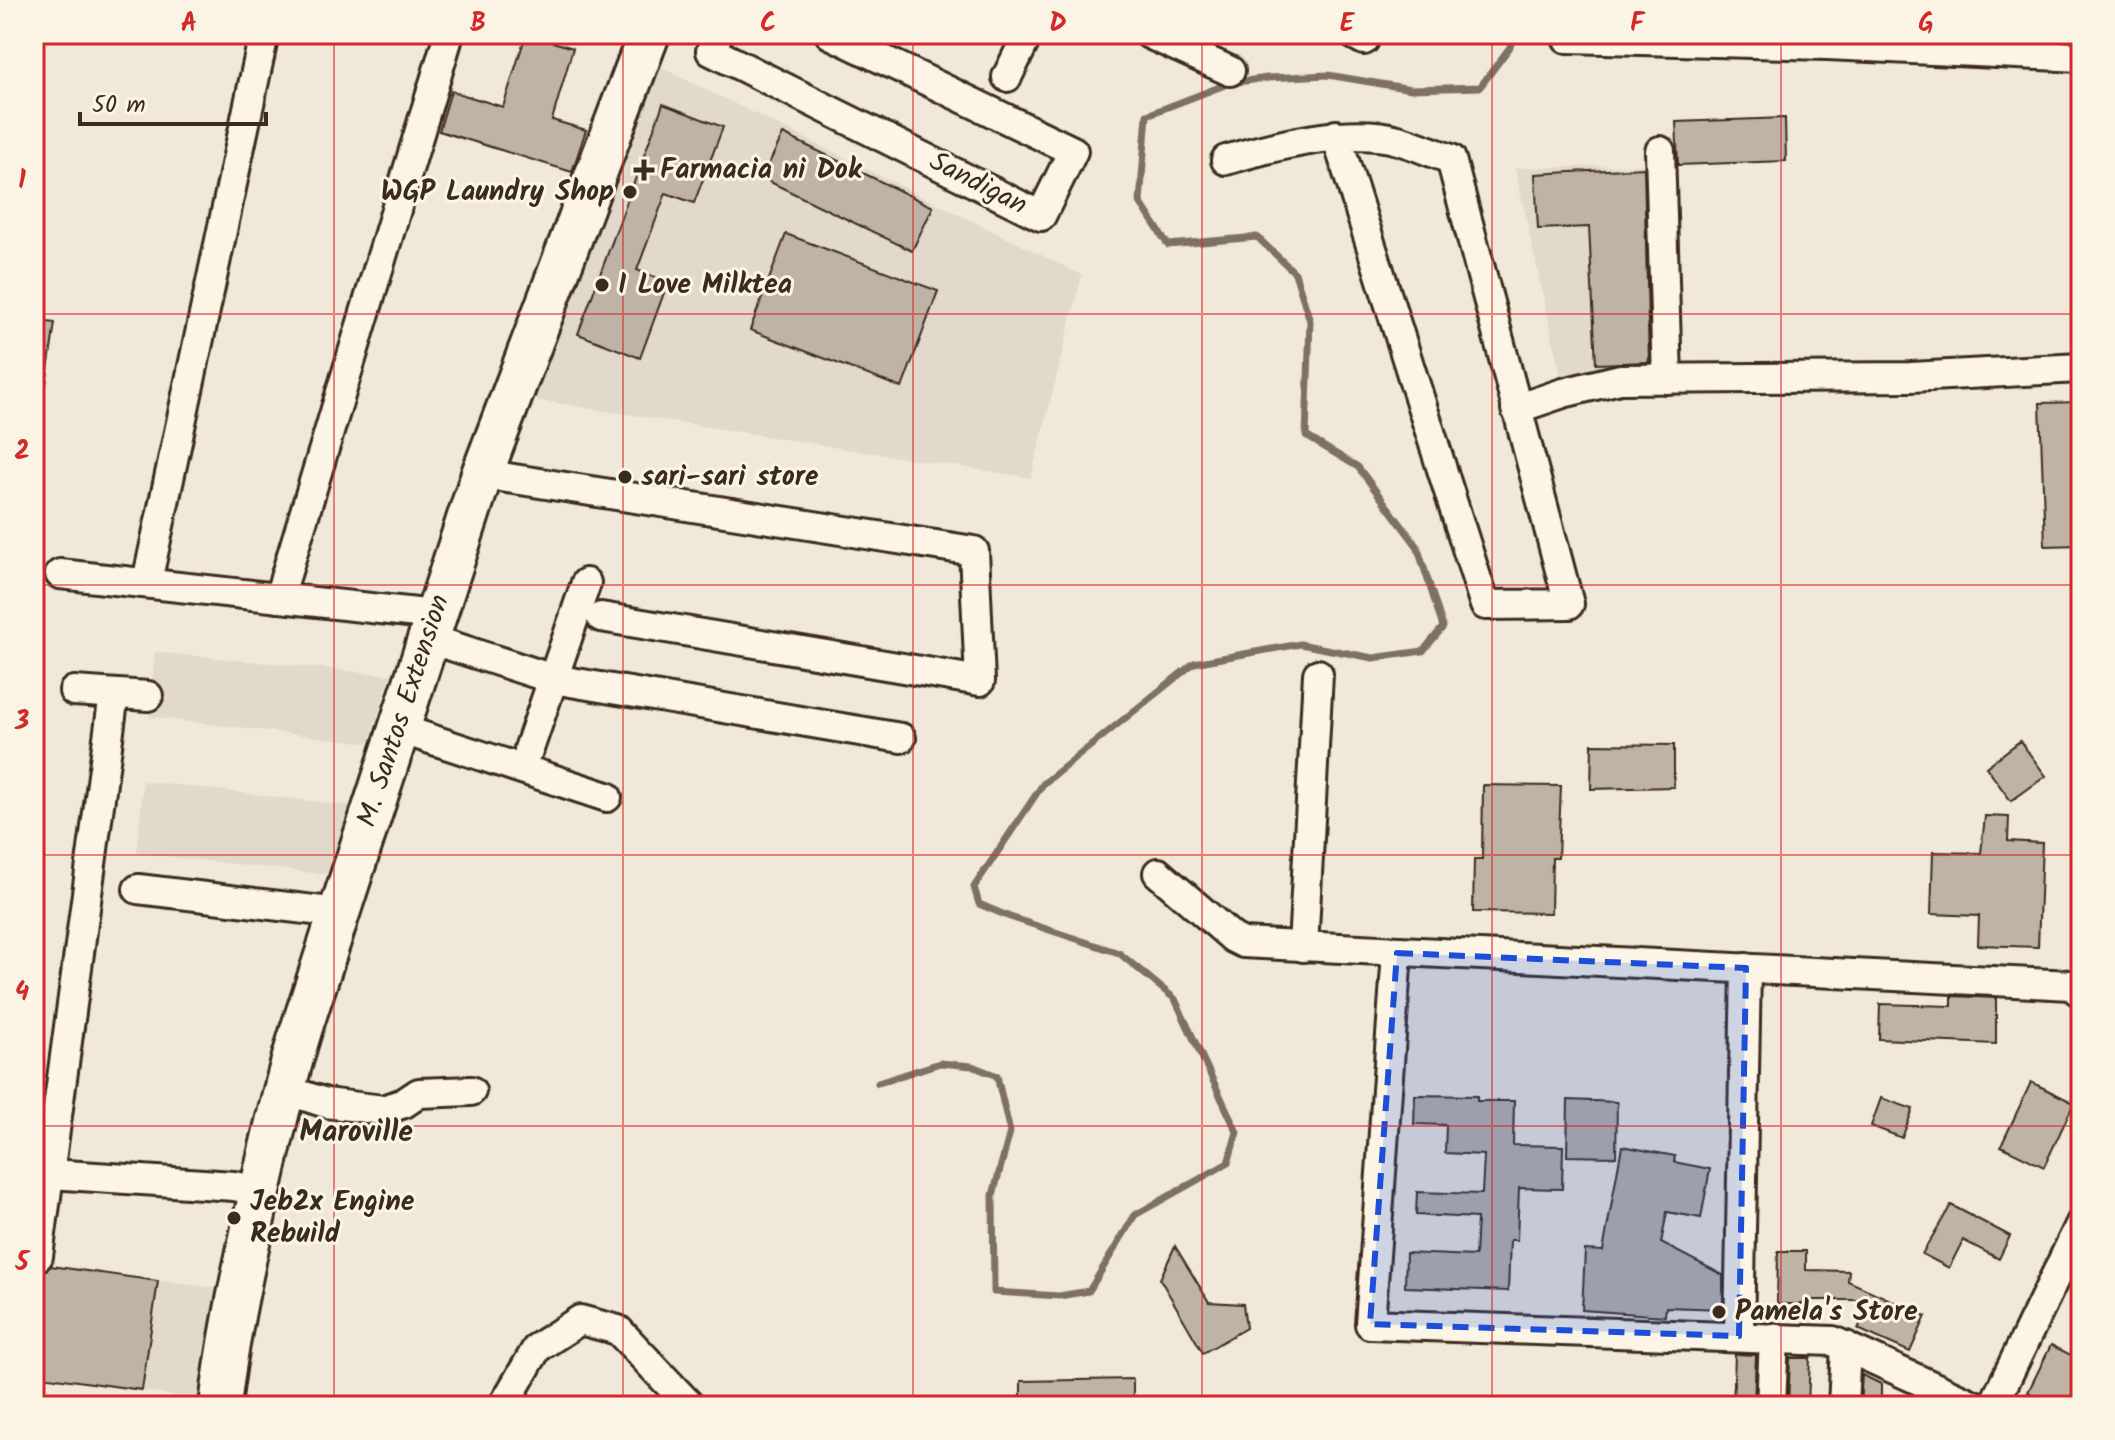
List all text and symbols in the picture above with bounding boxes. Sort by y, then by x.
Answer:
text: A [181,3,197,45]
text: B [470,3,486,45]
text: C [760,3,776,45]
text: D [1049,3,1067,45]
text: E [1340,3,1356,45]
text: F [1630,3,1646,45]
text: G [1918,3,1934,45]
scale bar [80,76,266,126]
text: 50 m [92,86,146,125]
street label: Sandigan [921,140,1035,228]
place label: Farmacia ni Dok [660,148,863,193]
text: 1 [18,160,26,202]
marker: Farmacia ni Dok [635,161,653,179]
place label: WGP Laundry Shop [381,170,614,215]
marker: WGP Laundry Shop [621,183,639,201]
place label: I Love Milktea [618,263,792,308]
marker: I Love Milktea [593,276,611,294]
text: 2 [14,431,30,473]
place label: sari-sari store [641,455,819,500]
marker: sari-sari store [616,468,634,486]
street label: M. Santos Extension [345,589,463,833]
text: 3 [14,701,29,743]
text: 4 [15,972,29,1014]
district label: Maroville [299,1109,413,1157]
place label: Jeb2x Engine Rebuild [250,1180,415,1257]
marker: Jeb2x Engine Rebuild [225,1209,243,1227]
text: 5 [14,1242,30,1284]
place label: Pamela's Store [1735,1290,1918,1335]
marker: Pamela's Store [1710,1303,1728,1321]

